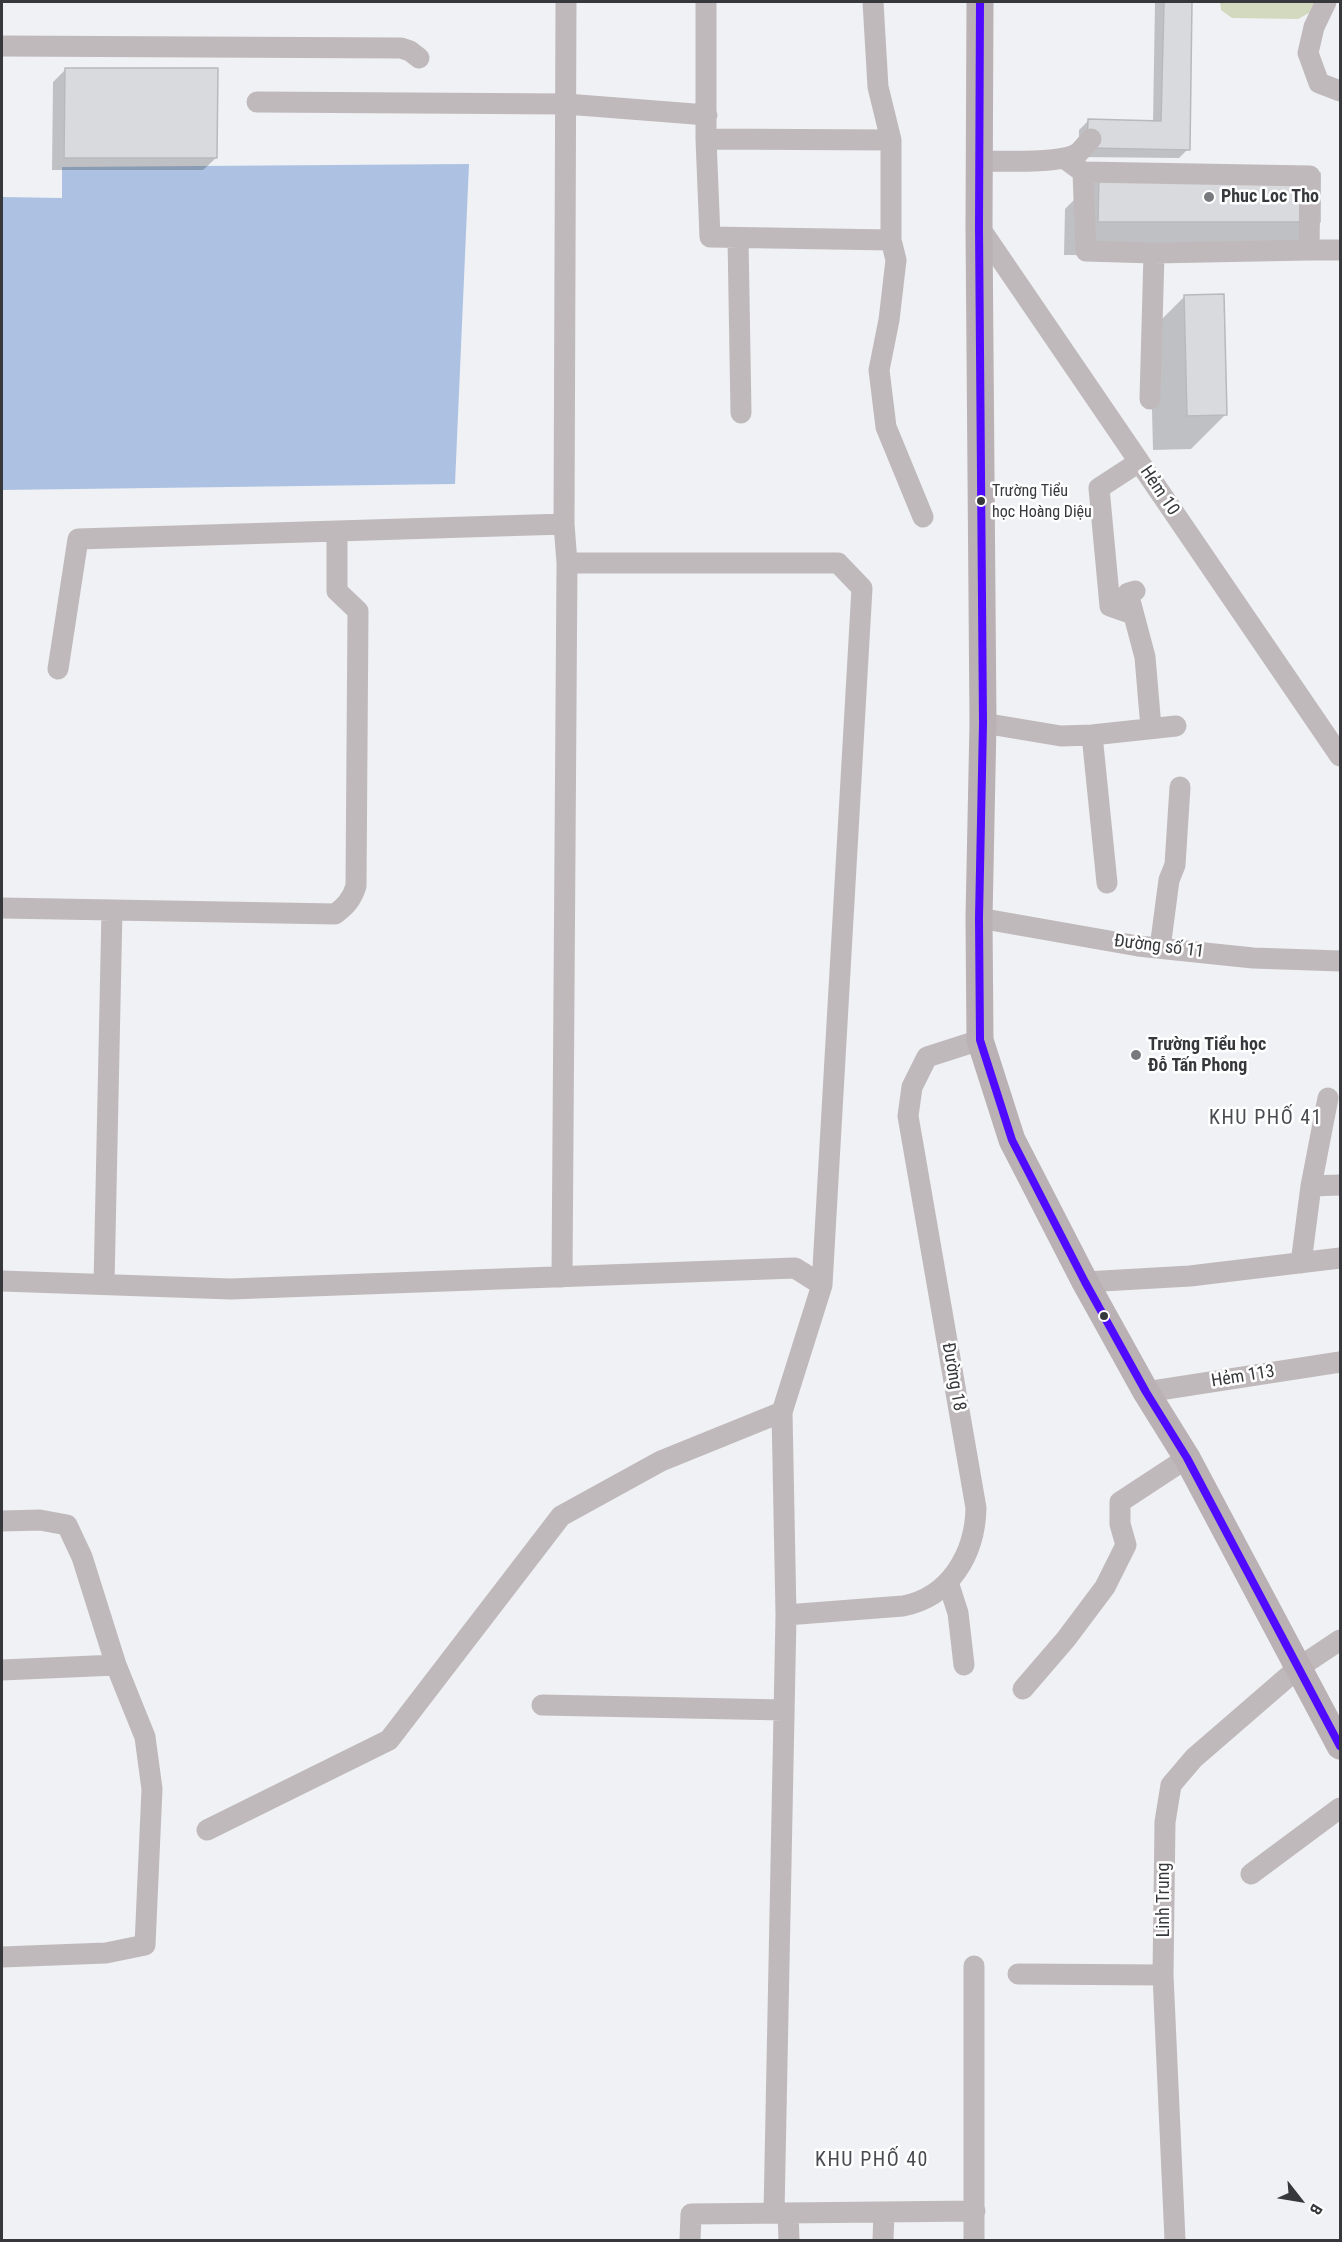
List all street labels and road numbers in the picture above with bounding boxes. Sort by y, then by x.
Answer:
street label: Hẻm 10 [1135,462,1183,520]
street label: Đường số 11 [1113,931,1205,963]
street label: Đường 18 [936,1341,970,1413]
street label: Hẻm 113 [1210,1361,1276,1393]
street label: Linh Trung [1153,1863,1175,1937]

